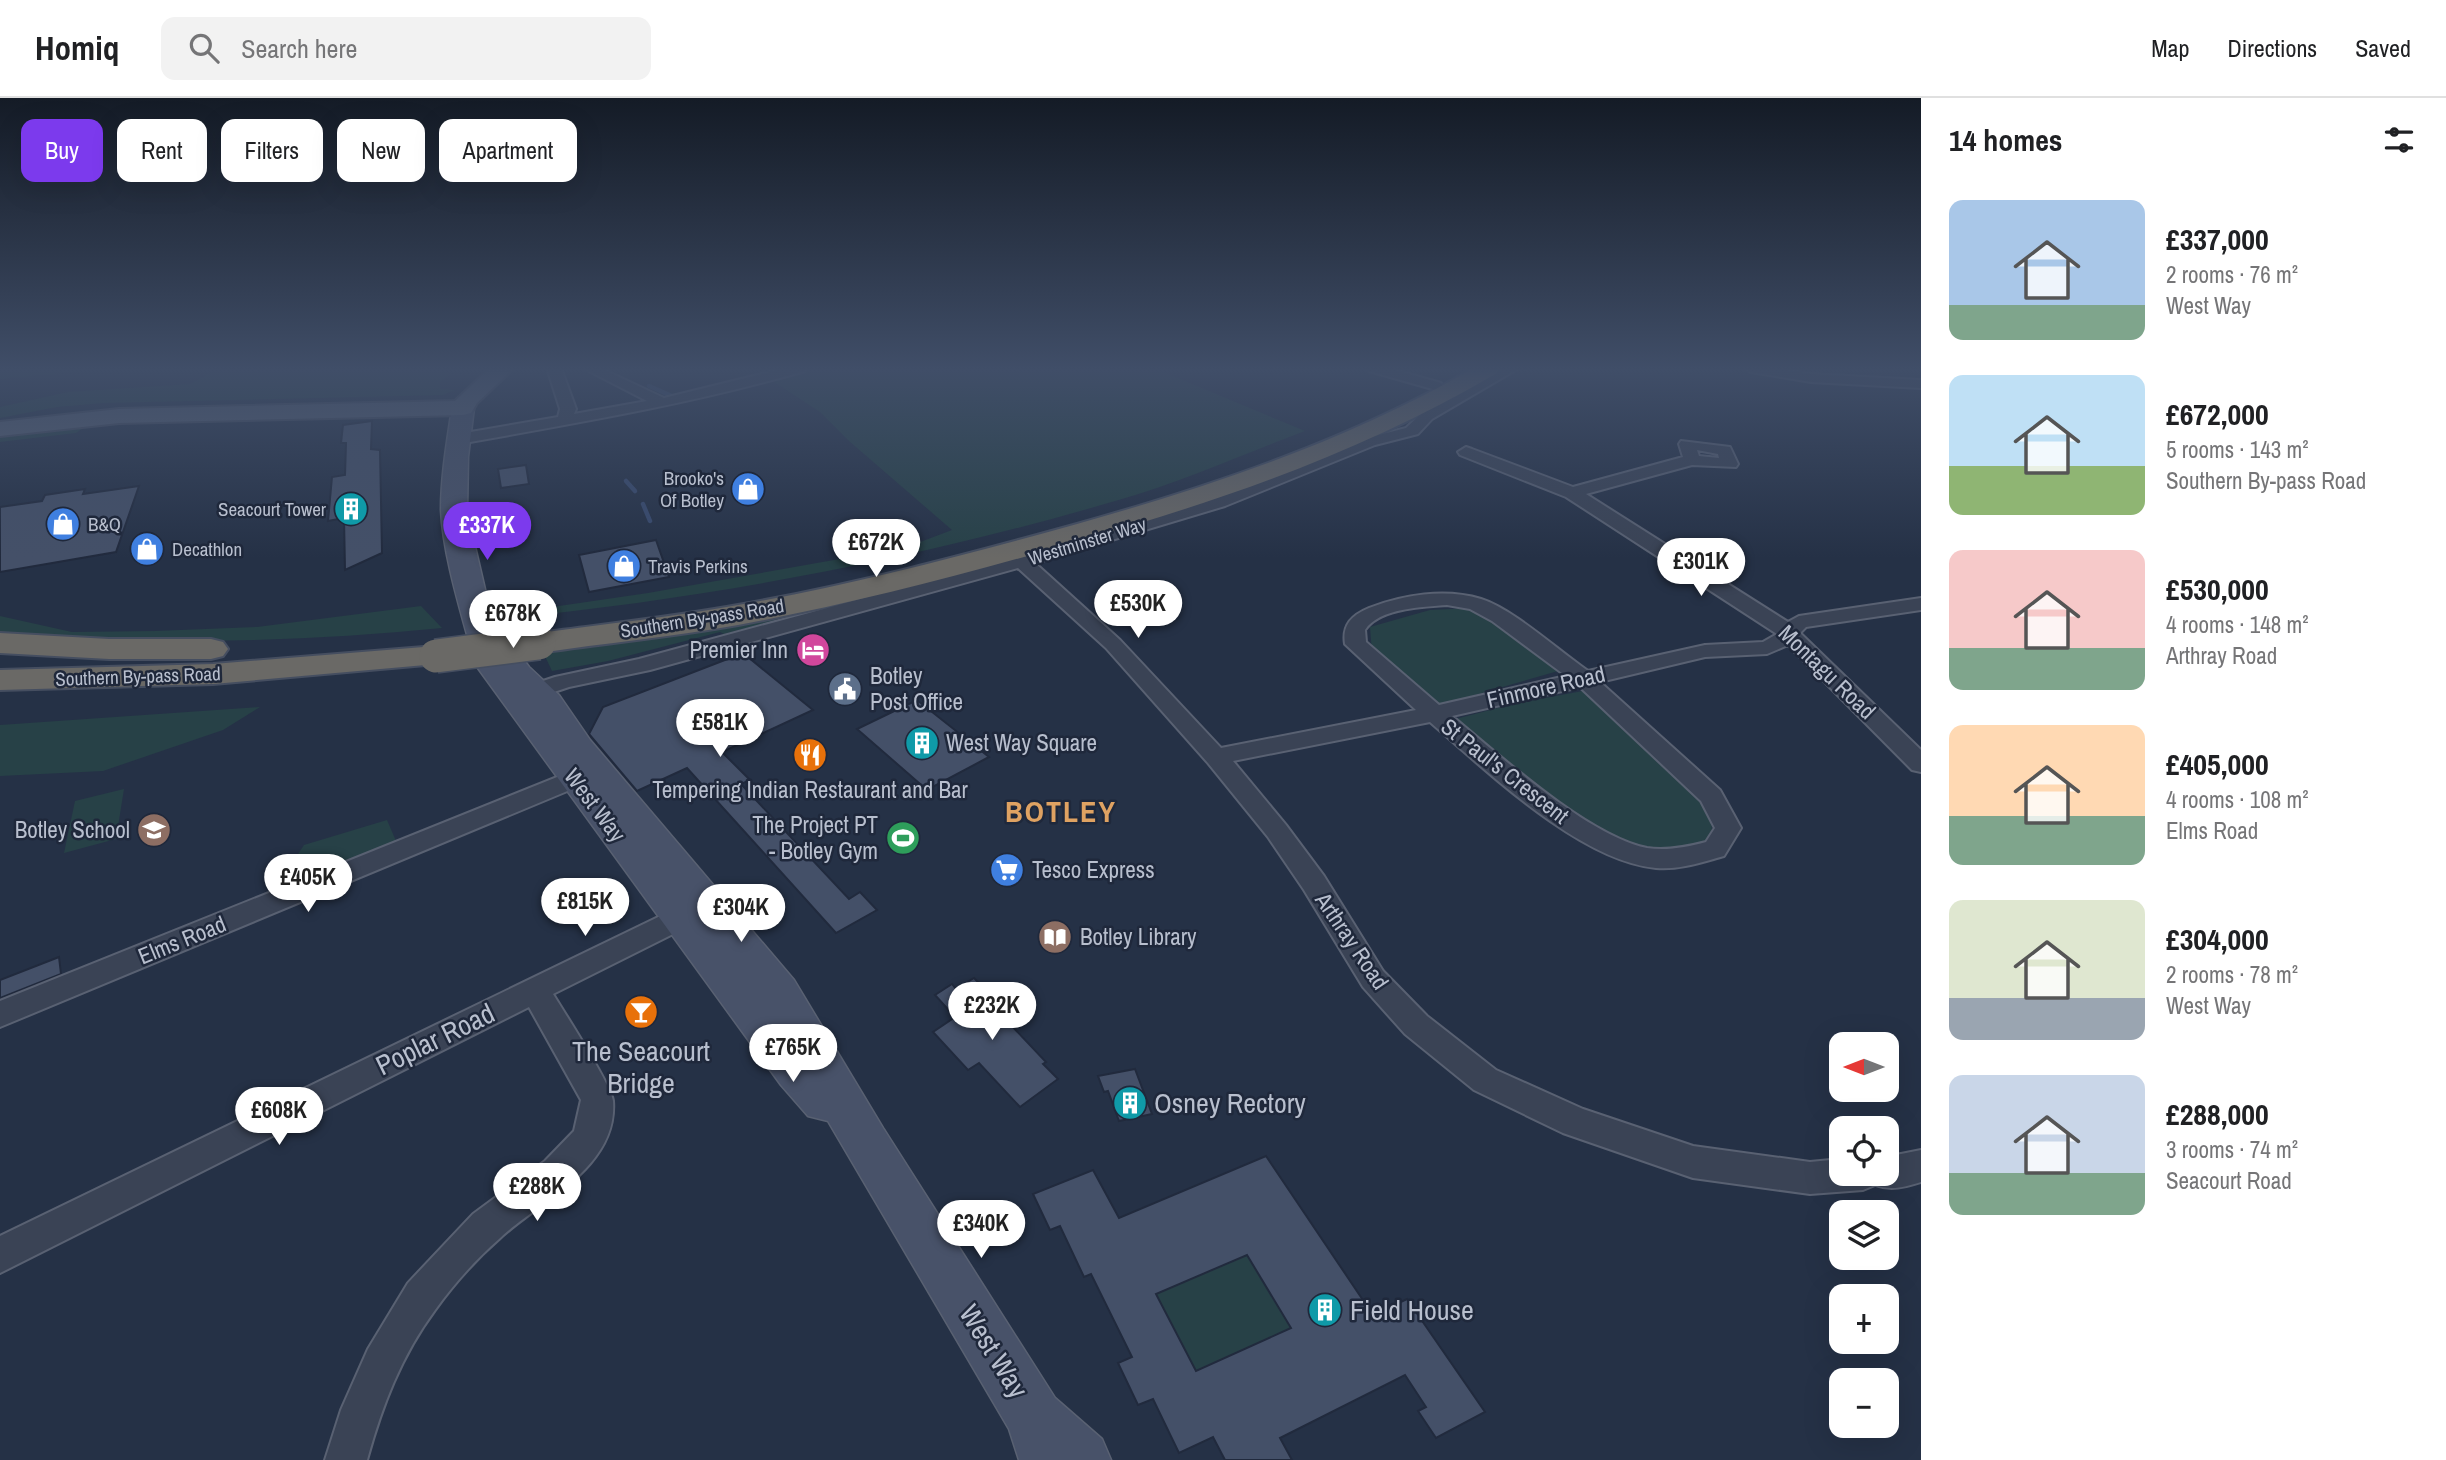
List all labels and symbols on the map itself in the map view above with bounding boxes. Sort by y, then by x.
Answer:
place label: Brooko's Of Botley [660,465,724,513]
shop icon: Brooko's Of Botley [729,470,767,508]
building icon: Seacourt Tower [332,490,370,528]
place label: Seacourt Tower [218,496,327,522]
pin: £337K [438,503,536,562]
shop icon: B&Q [44,505,82,543]
place label: B&Q [88,511,121,537]
street label: Westminster Way [1025,511,1149,571]
pin: £672K [827,519,925,579]
shop icon: Decathlon [128,530,166,568]
place label: Decathlon [172,536,242,562]
pin: £301K [1652,538,1750,598]
shop icon: Travis Perkins [605,547,643,585]
place label: Travis Perkins [648,553,748,579]
pin: £530K [1089,580,1187,640]
pin: £678K [464,590,562,650]
street label: Southern By-pass Road [618,592,786,644]
street label: Montagu Road [1772,618,1883,726]
hotel icon: Premier Inn [794,631,832,669]
place label: Premier Inn [689,634,788,665]
street label: Finmore Road [1484,658,1608,715]
street label: Southern By-pass Road [55,660,221,692]
place label: Botley Post Office [870,660,963,717]
public building icon: Botley Post Office [826,670,864,708]
pin: £581K [671,700,769,759]
street label: St Paul's Crescent [1435,711,1576,830]
building icon: West Way Square [903,724,941,762]
place label: West Way Square [946,727,1097,758]
restaurant icon: Tempering Indian Restaurant and Bar [791,736,829,774]
street label: West Way [557,761,634,848]
place label: Tempering Indian Restaurant and Bar [652,774,969,805]
district label: BOTLEY [1005,791,1117,831]
place label: The Project PT - Botley Gym [752,809,878,866]
school or university icon: Botley School [135,811,173,849]
place label: Botley School [15,814,130,845]
sports icon: The Project PT - Botley Gym [884,819,922,857]
supermarket icon: Tesco Express [988,851,1026,889]
pin: £405K [259,854,357,914]
place label: Tesco Express [1032,854,1155,885]
pin: £815K [536,878,634,938]
pin: £304K [692,884,790,944]
street label: Arthray Road [1308,885,1396,995]
street label: Elms Road [133,908,230,971]
library icon: Botley Library [1036,918,1074,956]
place label: Botley Library [1080,921,1197,952]
pin: £232K [943,982,1041,1042]
bar icon: The Seacourt Bridge [622,993,660,1031]
street label: Poplar Road [369,994,501,1084]
pin: £765K [744,1024,842,1084]
place label: The Seacourt Bridge [572,1032,710,1102]
north arrow [1829,1032,1899,1102]
building icon: Osney Rectory [1111,1084,1149,1122]
place label: Osney Rectory [1154,1084,1306,1122]
pin: £608K [230,1088,328,1147]
pin: £288K [488,1164,586,1223]
pin: £340K [932,1200,1030,1260]
building icon: Field House [1306,1291,1344,1329]
place label: Field House [1350,1291,1474,1329]
street label: West Way [950,1297,1038,1405]

